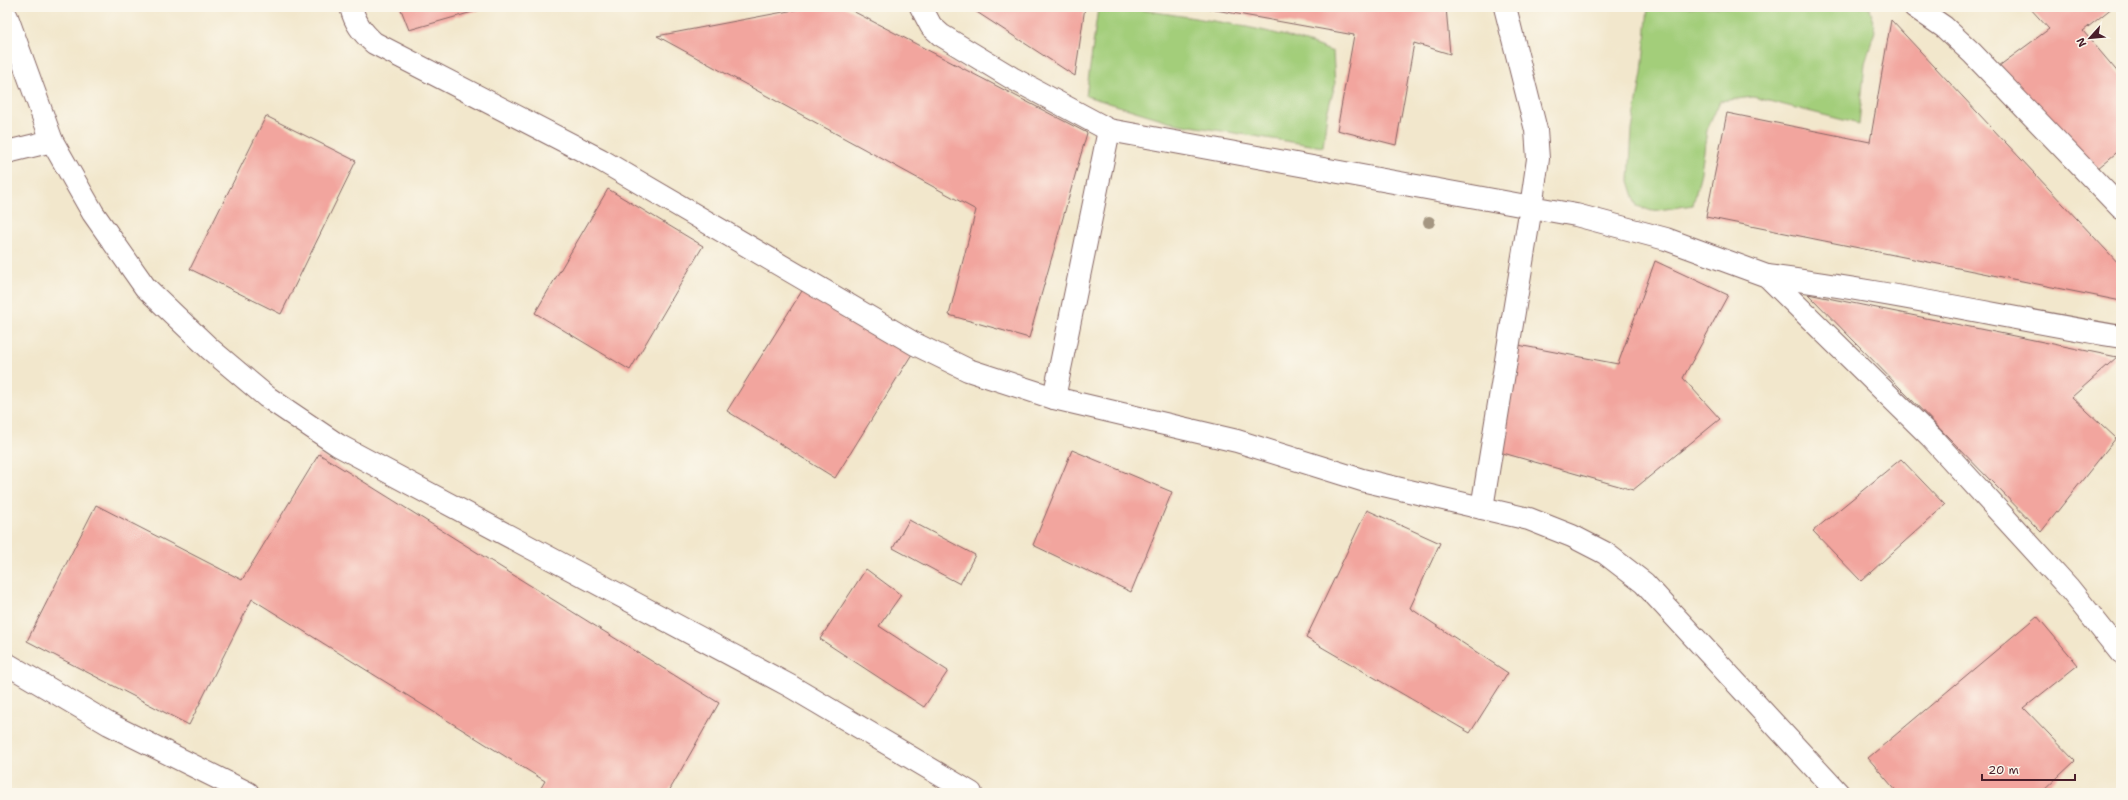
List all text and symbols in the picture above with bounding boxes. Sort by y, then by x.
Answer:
north arrow [2070,18,2110,58]
text: N [2073,35,2090,50]
scale bar [1982,756,2075,782]
text: 20 m [1988,762,2019,778]

